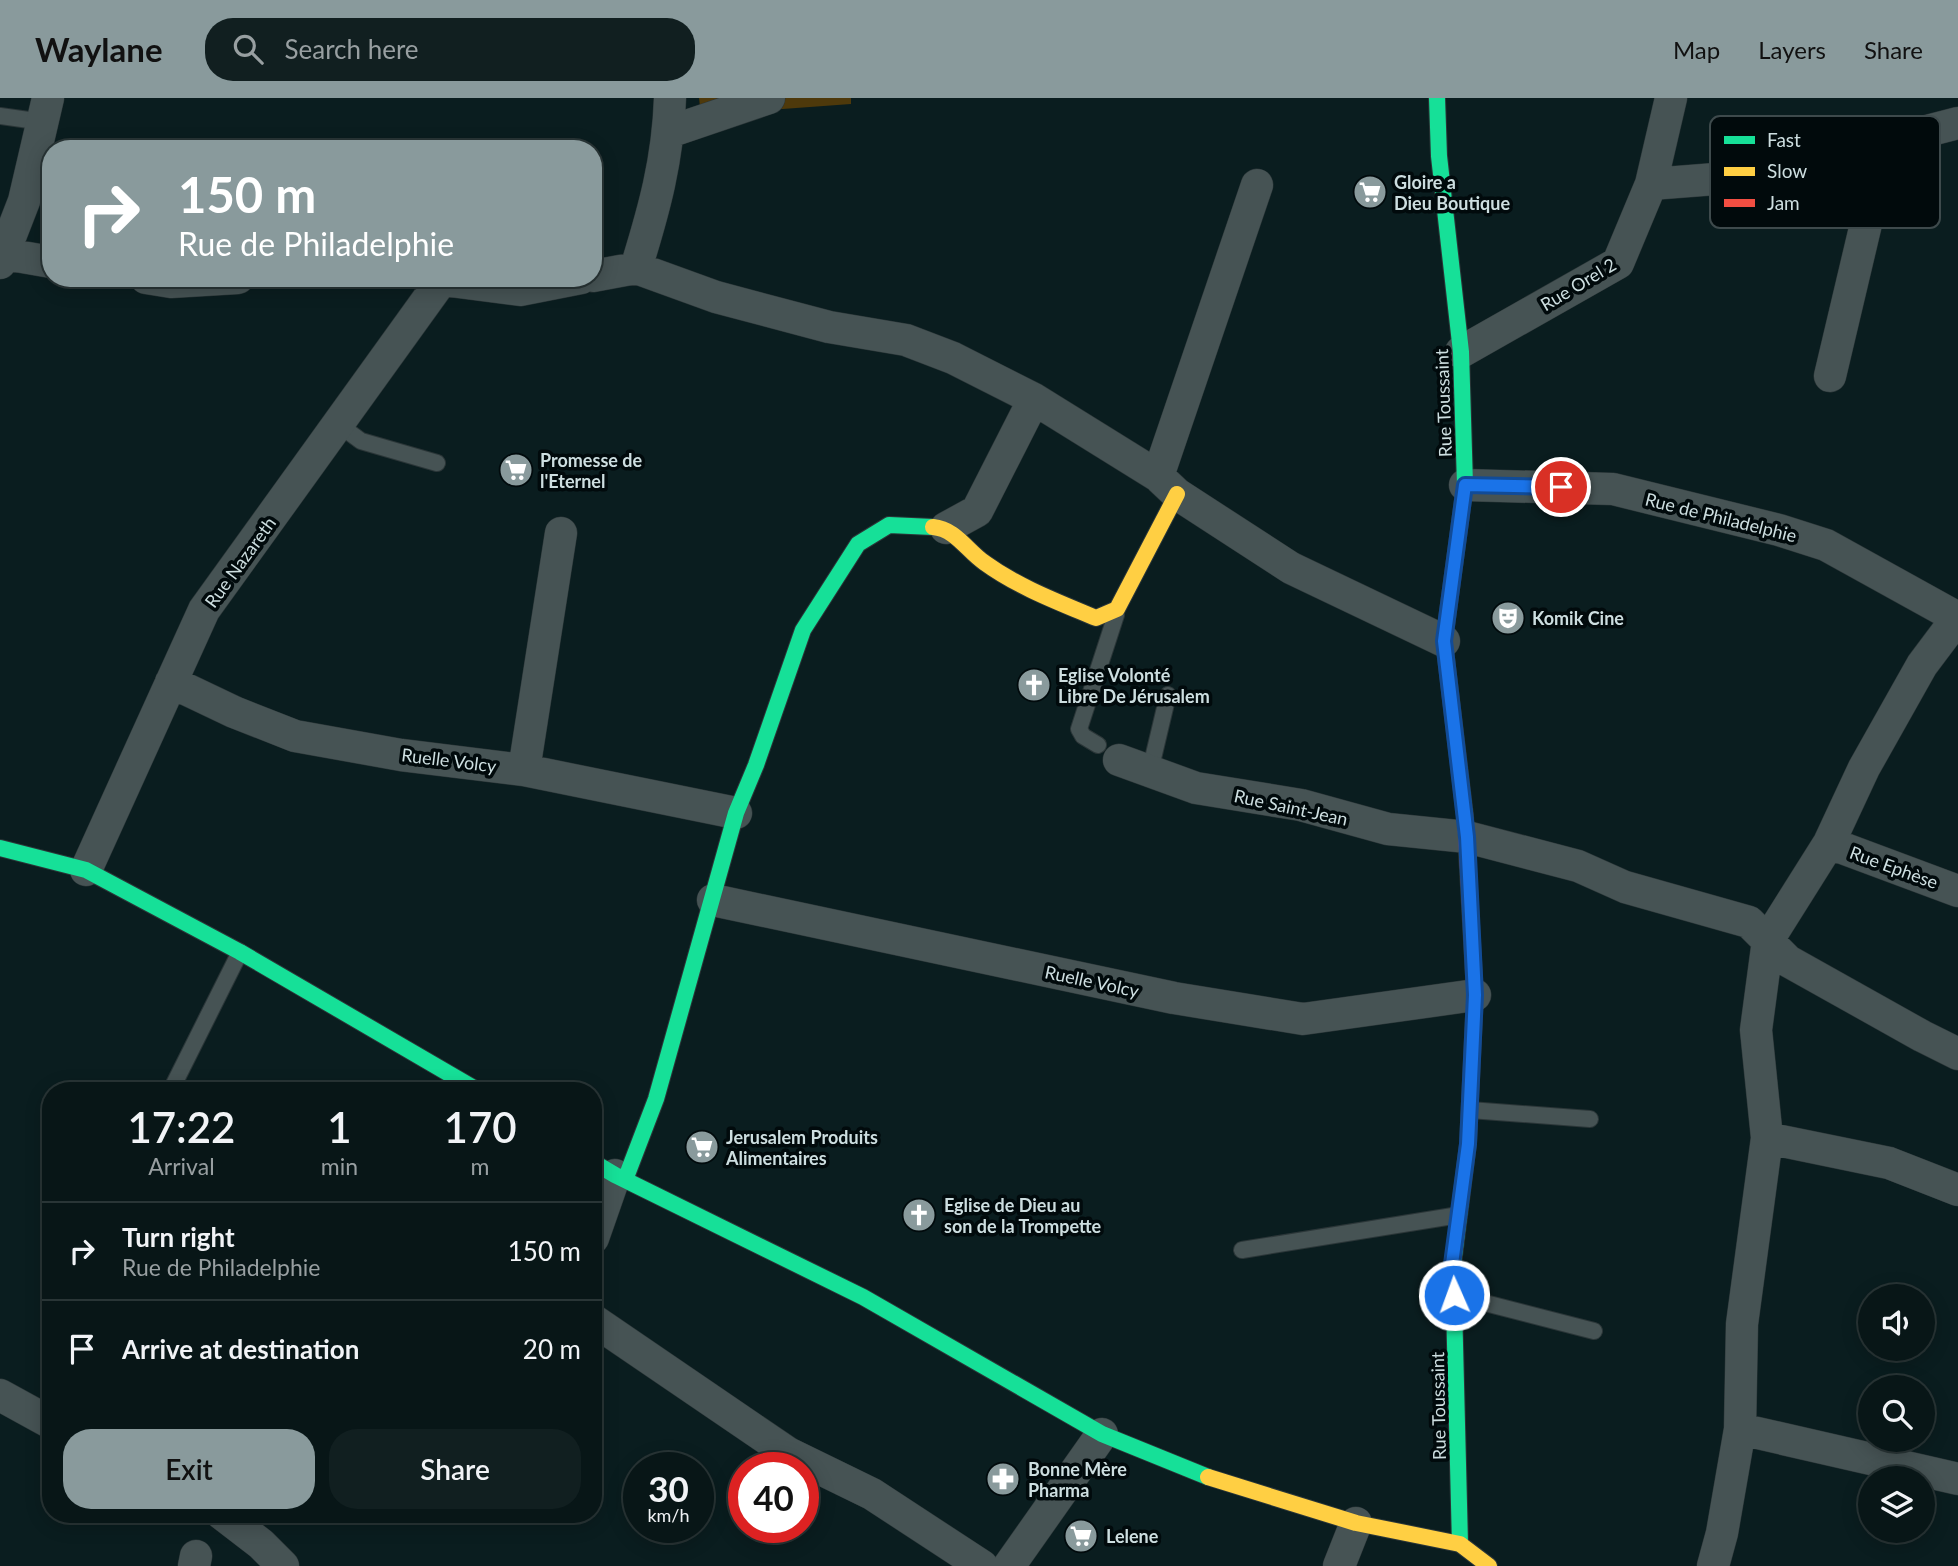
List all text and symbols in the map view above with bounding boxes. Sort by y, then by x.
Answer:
search box [205,18,695,81]
text: Waylane [35,29,163,69]
icon: search [229,30,267,68]
text: Search here [285,33,419,65]
text: Map [1673,35,1720,64]
text: Layers [1758,35,1826,64]
text: Share [1864,35,1923,64]
legend [1710,116,1940,228]
text: Fast [1767,128,1801,151]
text: Slow [1767,159,1807,182]
text: 150 m [178,165,316,223]
icon: right [63,168,154,259]
place label: Gloire a Dieu Boutique [1394,171,1510,214]
supermarket icon: Gloire a Dieu Boutique [1351,173,1389,211]
text: Jam [1767,191,1800,214]
text: Rue de Philadelphie [178,224,454,263]
street label: Rue Orel 2 [1536,253,1620,315]
street label: Rue Toussaint [1430,348,1456,458]
place label: Promesse de l'Eternel [540,449,643,492]
supermarket icon: Promesse de l'Eternel [497,451,535,489]
pin [1531,457,1591,517]
icon: arrive [1542,468,1580,506]
street label: Rue de Philadelphie [1643,488,1799,546]
street label: Rue Nazareth [200,512,280,612]
theatre icon: Komik Cine [1489,599,1527,637]
place label: Komik Cine [1532,607,1624,629]
place label: Eglise Volonté Libre De Jérusalem [1058,664,1210,707]
church icon: Eglise Volonté Libre De Jérusalem [1015,666,1053,704]
street label: Ruelle Volcy [400,743,498,777]
street label: Rue Saint-Jean [1232,784,1350,830]
street label: Rue Ephèse [1847,841,1941,893]
street label: Ruelle Volcy [1043,960,1142,1002]
text: 17:22 [127,1102,235,1152]
text: 1 [327,1102,352,1152]
text: 170 [444,1102,517,1152]
place label: Jerusalem Produits Alimentaires [725,1126,878,1169]
supermarket icon: Jerusalem Produits Alimentaires [683,1128,721,1166]
text: Arrival [148,1152,215,1180]
text: min [321,1152,358,1180]
text: m [471,1152,490,1180]
place label: Eglise de Dieu au son de la Trompette [944,1194,1102,1237]
church icon: Eglise de Dieu au son de la Trompette [900,1196,938,1234]
text: Turn right [122,1221,235,1253]
icon: right [63,1232,101,1270]
text: 150 m [508,1235,581,1267]
text: Rue de Philadelphie [122,1253,321,1281]
position arrow [1417,1258,1491,1332]
map controls [1858,1284,1935,1543]
button: sound [1858,1284,1935,1361]
icon: arrive [63,1330,101,1368]
text: Arrive at destination [122,1333,359,1365]
text: 20 m [523,1333,581,1365]
street label: Rue Toussaint [1426,1351,1450,1460]
button: search [1858,1375,1935,1452]
button: Exit [63,1429,315,1509]
button: Share [329,1429,581,1509]
speed limit sign: 40 [728,1452,819,1543]
place label: Bonne Mère Pharma [1028,1458,1127,1501]
pharmacy icon: Bonne Mère Pharma [984,1460,1022,1498]
button: layers [1858,1466,1935,1543]
text: 30 [648,1467,689,1509]
text: km/h [647,1504,690,1526]
supermarket icon: Lelene [1062,1517,1100,1555]
place label: Lelene [1106,1525,1159,1547]

